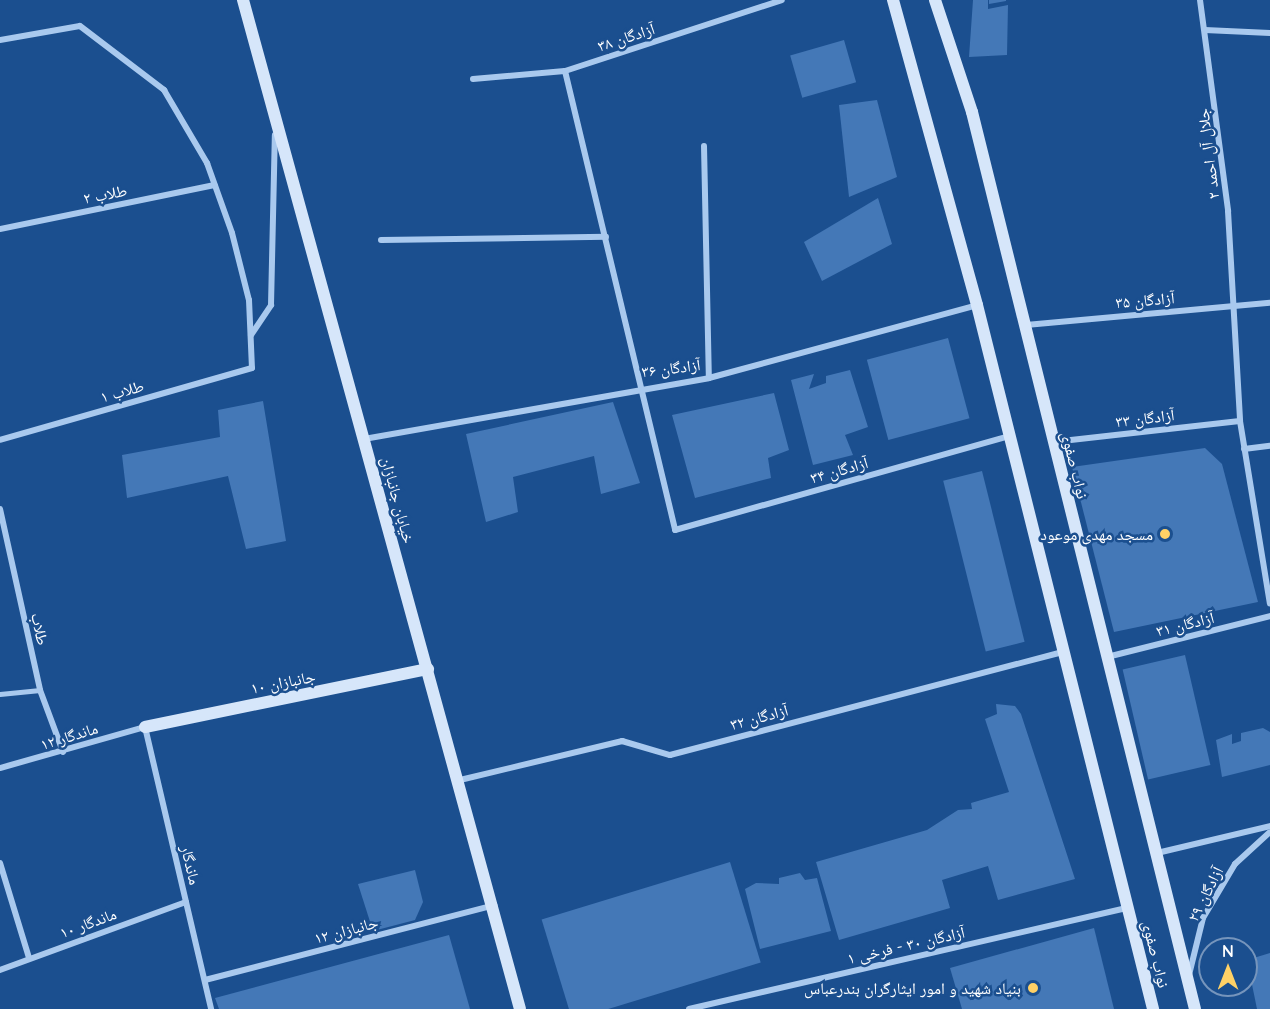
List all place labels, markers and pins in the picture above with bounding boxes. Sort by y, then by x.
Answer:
place label: مسجد مهدی موعود [1040,524,1153,544]
marker: مسجد مهدی موعود [1158,527,1172,541]
place label: بنیاد شهید و امور ایثارگران بندرعباس [804,978,1021,998]
marker: بنیاد شهید و امور ایثارگران بندرعباس [1026,981,1040,995]

